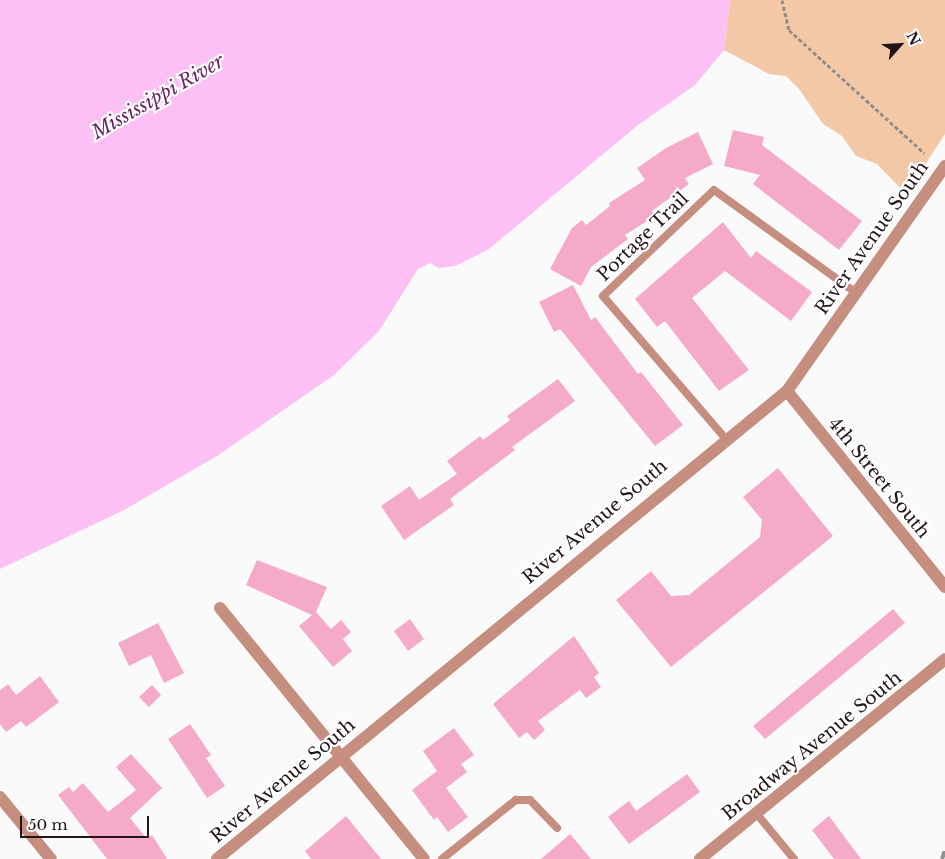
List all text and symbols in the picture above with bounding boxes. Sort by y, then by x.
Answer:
north arrow [875,20,925,70]
text: N [903,29,924,48]
water label: Mississippi River [88,50,228,144]
street label: River Avenue South [811,157,933,319]
street label: Portage Trail [593,188,693,286]
street label: 4th Street South [824,413,934,543]
street label: River Avenue South [518,455,672,589]
street label: Broadway Avenue South [717,667,907,825]
street label: River Avenue South [206,714,360,848]
scale bar [22,806,151,838]
text: 50 m [28,815,68,834]

